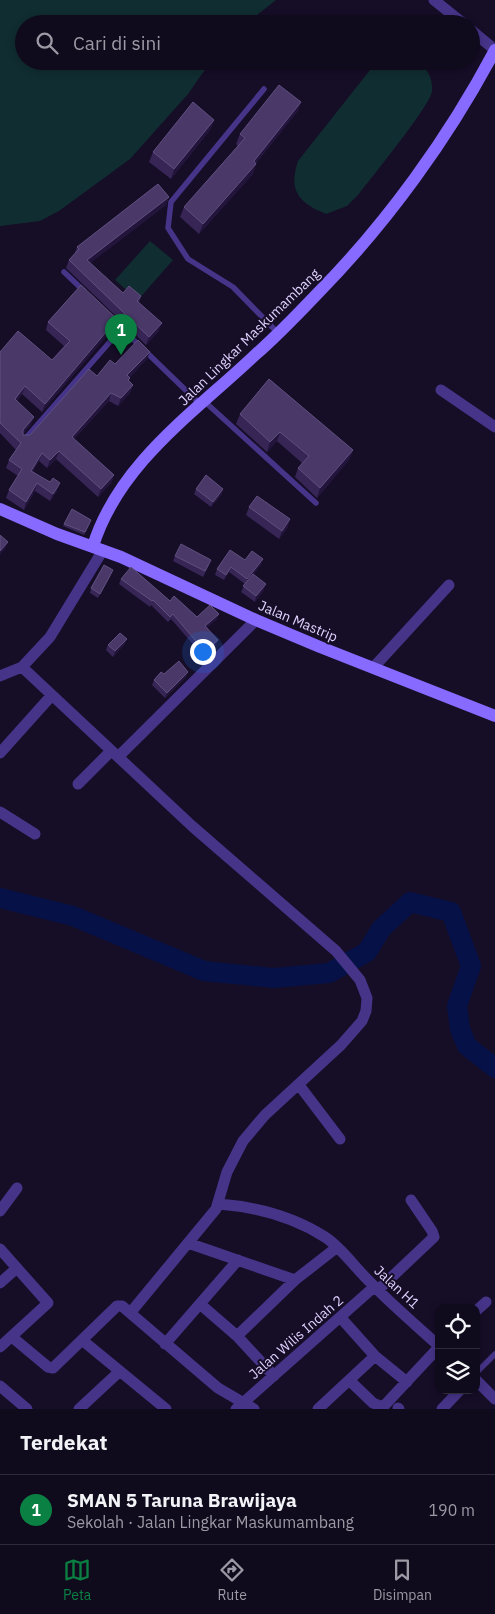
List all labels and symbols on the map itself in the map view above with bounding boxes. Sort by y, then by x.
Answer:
street label: Jalan Lingkar Maskumambang [174,264,324,409]
pin: 1 [105,314,137,355]
street label: Jalan Mastrip [256,596,340,646]
your location [190,639,216,665]
street label: Jalan H1 [371,1262,423,1312]
street label: Jalan Wilis Indah 2 [245,1291,347,1383]

